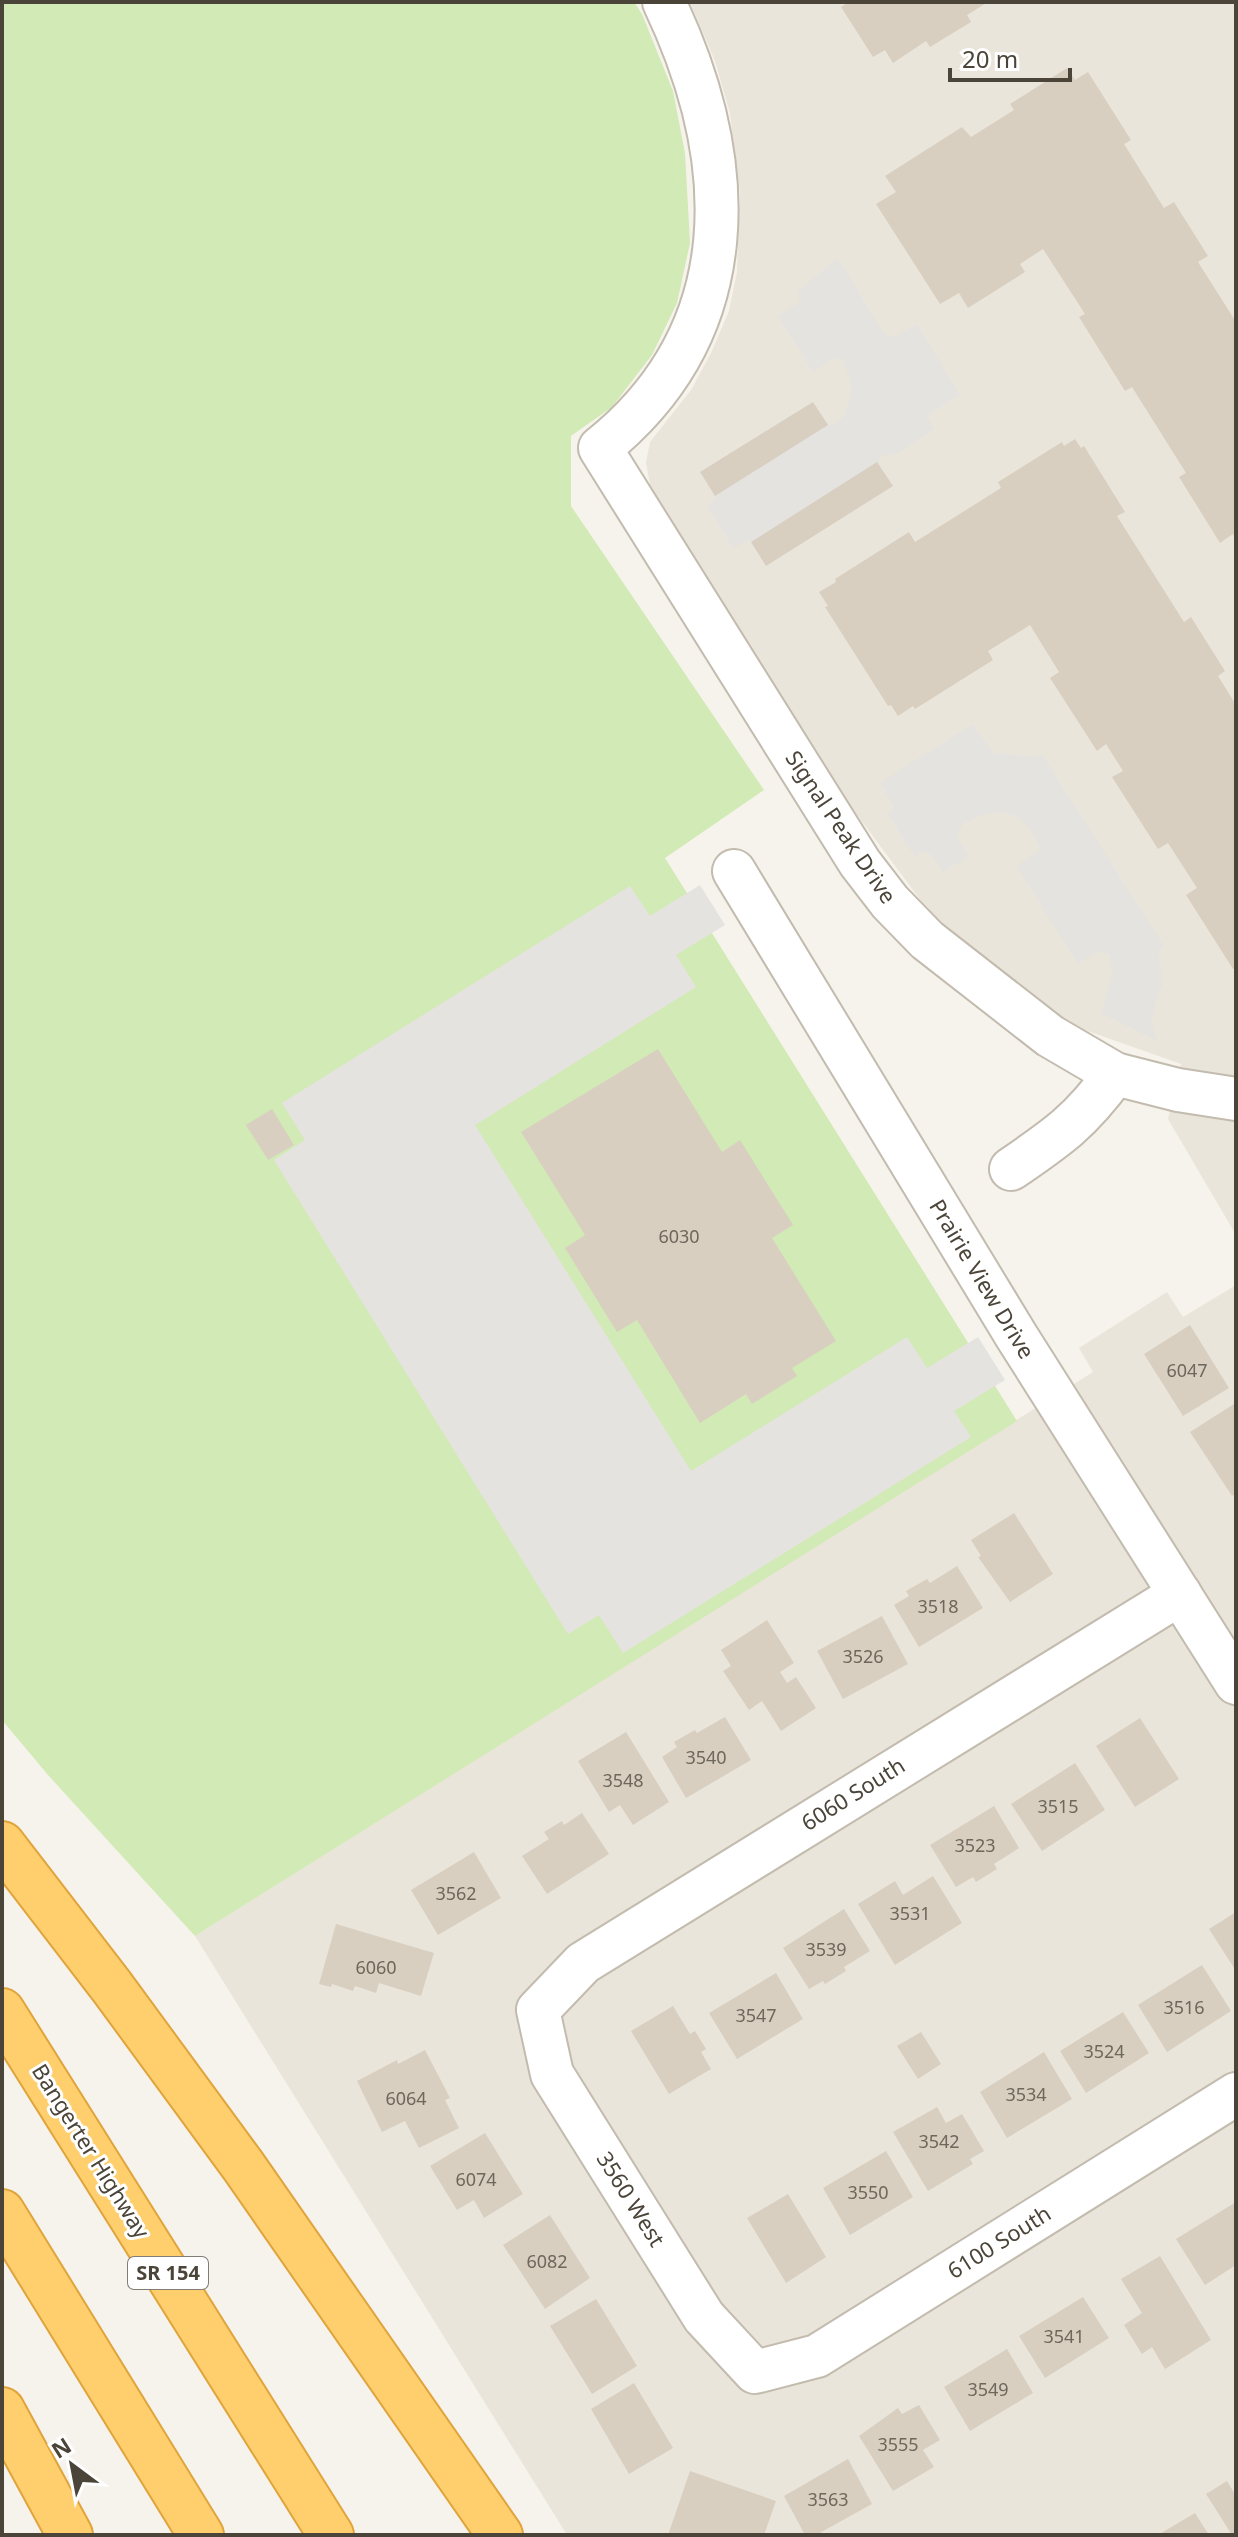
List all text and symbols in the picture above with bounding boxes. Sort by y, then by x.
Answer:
scale bar [950,32,1070,82]
text: 20 m [962,42,1018,75]
street label: Signal Peak Drive [779,744,904,909]
street label: Prairie View Drive [923,1193,1042,1364]
house number: 6030 [658,1224,700,1248]
house number: 6047 [1166,1358,1208,1382]
house number: 3518 [917,1594,959,1618]
house number: 3526 [842,1644,884,1668]
house number: 3540 [685,1745,727,1769]
street label: 6060 South [795,1750,910,1837]
house number: 3548 [602,1768,644,1792]
house number: 3515 [1037,1794,1079,1818]
house number: 3523 [954,1833,996,1857]
house number: 3562 [435,1881,477,1905]
house number: 3531 [889,1901,931,1925]
house number: 3539 [805,1937,847,1961]
house number: 6060 [355,1955,397,1979]
house number: 3516 [1163,1995,1205,2019]
house number: 3547 [735,2003,777,2027]
house number: 3524 [1083,2039,1125,2063]
street label: Bangerter Highway [26,2058,158,2244]
house number: 3534 [1005,2082,1047,2106]
house number: 6064 [385,2086,427,2110]
house number: 3542 [918,2129,960,2153]
street label: 3560 West [591,2145,673,2252]
house number: 6074 [455,2167,497,2191]
house number: 3550 [847,2180,889,2204]
street label: 6100 South [941,2198,1056,2285]
house number: 6082 [526,2249,568,2273]
road number: SR 154 [128,2257,208,2289]
house number: 3541 [1043,2324,1085,2348]
house number: 3549 [967,2377,1009,2401]
north arrow [32,2425,112,2505]
text: N [45,2430,76,2465]
house number: 3555 [877,2432,919,2456]
house number: 3563 [807,2487,849,2511]

